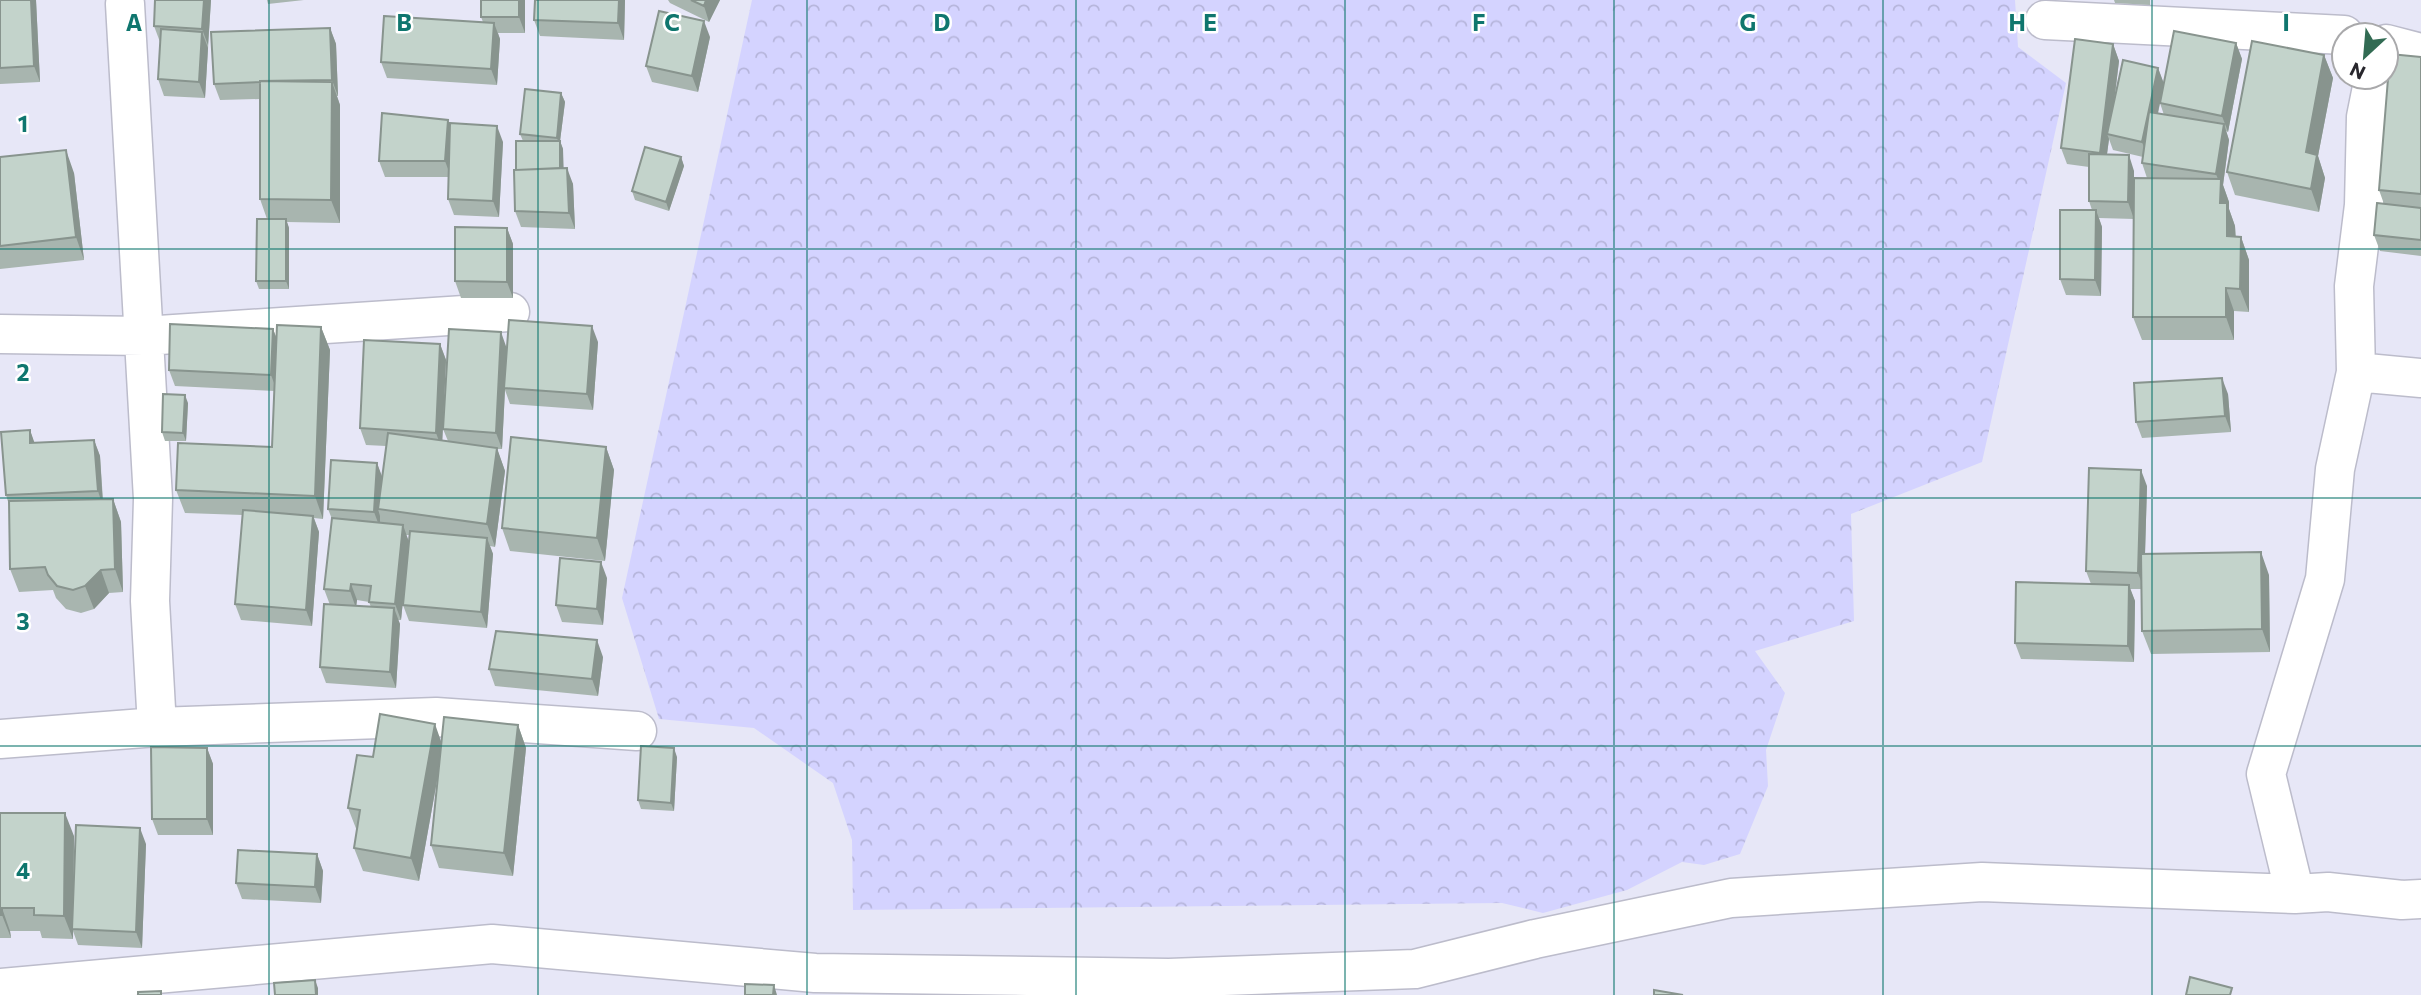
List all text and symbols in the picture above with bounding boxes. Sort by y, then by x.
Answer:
text: A [126,8,143,36]
text: B [396,8,412,36]
text: C [664,8,680,36]
text: D [934,8,951,36]
text: E [1203,8,1217,36]
text: F [1472,8,1486,36]
text: G [1740,8,1756,36]
text: H [2008,8,2026,36]
text: I [2282,8,2290,36]
north arrow [2330,21,2400,91]
text: N [2346,58,2369,85]
text: 1 [18,109,28,137]
text: 2 [16,358,30,386]
text: 3 [16,607,30,635]
text: 4 [16,856,30,884]

